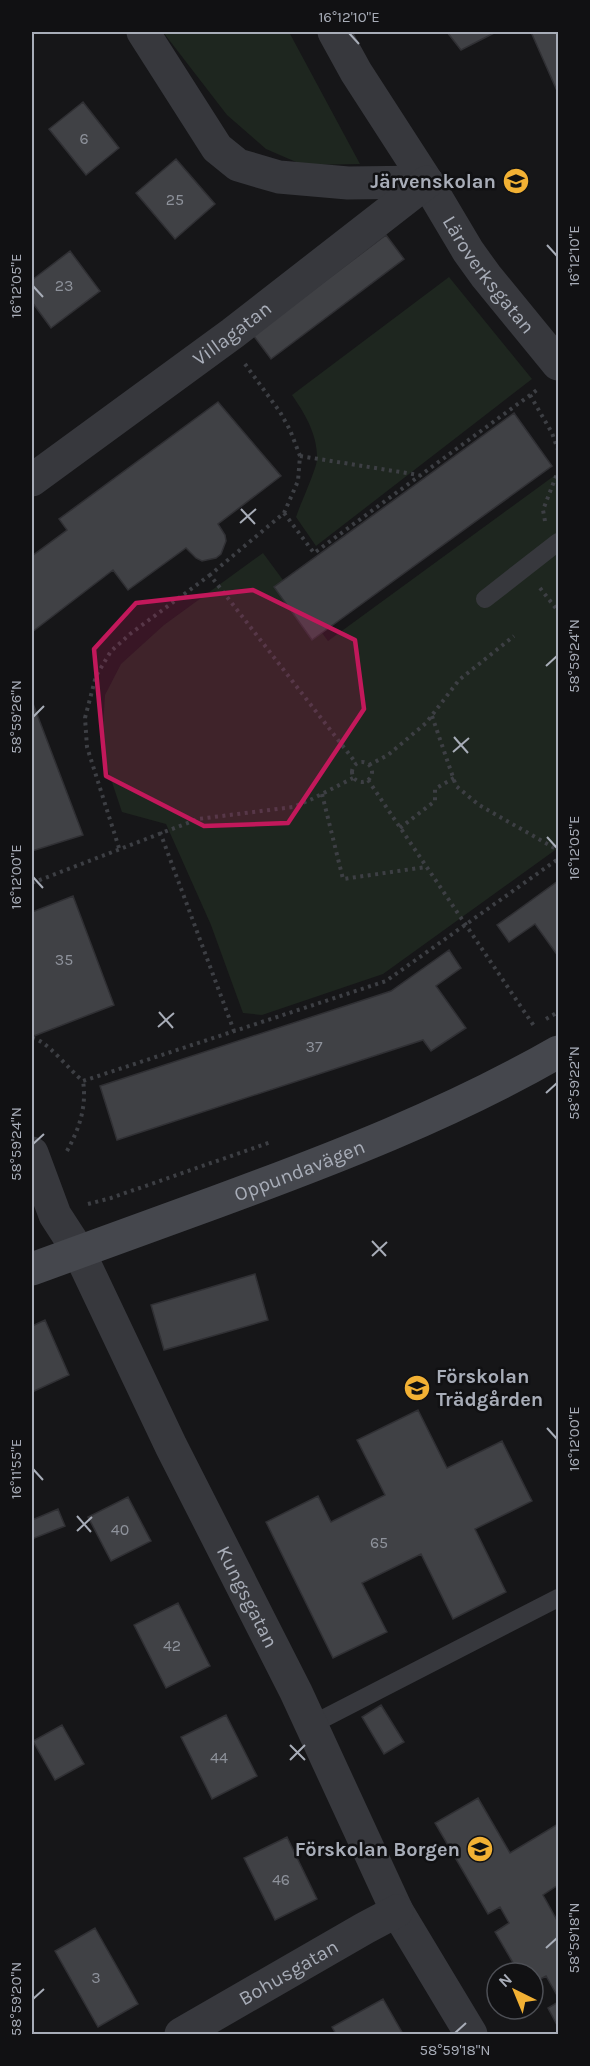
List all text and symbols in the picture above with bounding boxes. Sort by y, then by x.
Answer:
text: 16°12'10"E [318,8,380,26]
house number: 6 [79,129,89,148]
school or university icon: Järvenskolan [501,166,531,196]
place label: Järvenskolan [370,170,496,193]
house number: 25 [166,190,184,209]
street label: Läroverksgatan [438,212,539,338]
text: 16°12'10"E [565,225,583,287]
text: 16°12'05"E [7,254,25,318]
house number: 23 [55,276,73,295]
street label: Villagatan [188,297,276,371]
text: 58°59'24"N [565,619,583,693]
text: 58°59'26"N [7,680,25,754]
text: 16°12'05"E [565,816,583,880]
text: 16°12'00"E [7,844,25,910]
house number: 35 [55,950,73,969]
house number: 37 [306,1037,323,1056]
text: 58°59'22"N [565,1046,583,1120]
text: 58°59'24"N [7,1107,25,1181]
street label: Oppundavägen [231,1135,368,1206]
place label: Förskolan Trädgården [436,1365,543,1411]
school or university icon: Förskolan Trädgården [402,1373,432,1403]
text: 16°12'00"E [565,1406,583,1472]
text: 16°11'55"E [7,1439,25,1499]
house number: 40 [111,1520,129,1539]
house number: 65 [370,1533,388,1552]
street label: Kungsgatan [212,1542,283,1652]
house number: 42 [163,1636,181,1655]
house number: 44 [210,1748,228,1767]
school or university icon: Förskolan Borgen [465,1834,495,1864]
place label: Förskolan Borgen [295,1838,460,1861]
house number: 46 [272,1870,290,1889]
text: 58°59'18"N [565,1903,583,1974]
street label: Bohusgatan [235,1935,343,2010]
north arrow [485,1961,545,2021]
text: 58°59'20"N [7,1962,25,2036]
house number: 3 [91,1968,101,1987]
text: N [494,1970,516,1991]
text: 58°59'18"N [420,2041,491,2059]

